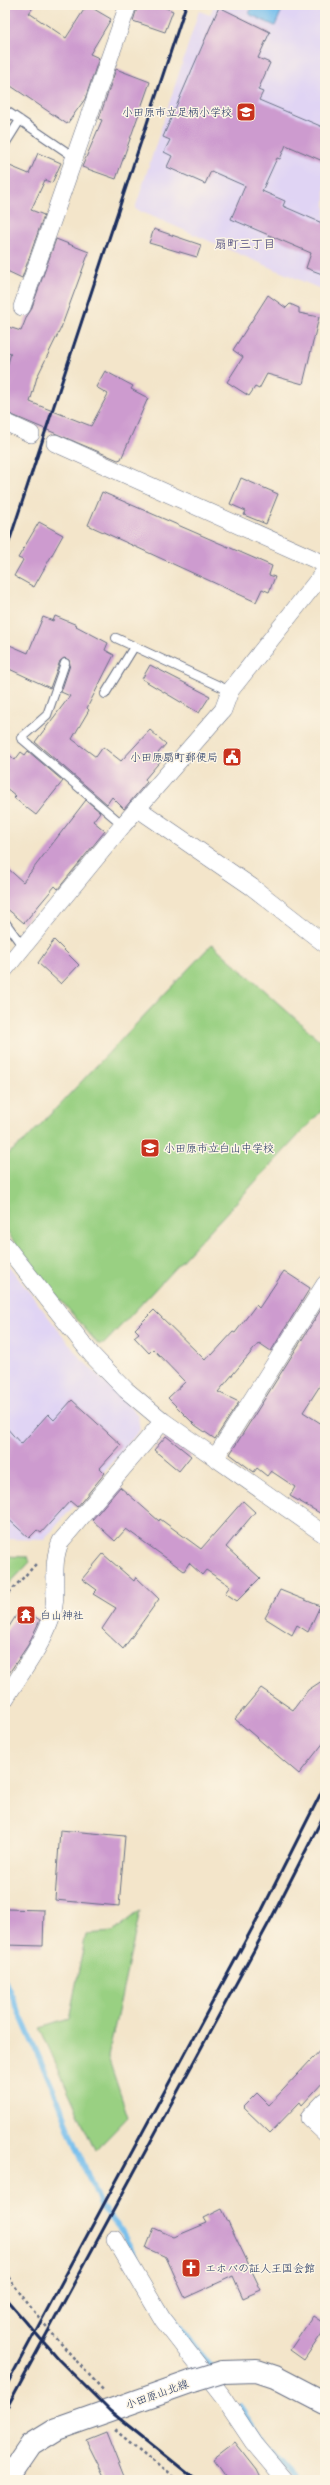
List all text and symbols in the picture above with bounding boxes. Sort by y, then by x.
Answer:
school or university icon: 小田原市立足柄小学校 [235,101,257,123]
place label: 小田原市立足柄小学校 [122,105,232,119]
district label: 扇町三丁目 [215,235,275,252]
public building icon: 小田原扇町郵便局 [221,746,243,768]
place label: 小田原扇町郵便局 [130,750,218,764]
school or university icon: 小田原市立白山中学校 [139,1137,161,1159]
place label: 小田原市立白山中学校 [164,1141,274,1155]
temple icon: 白山神社 [15,1604,37,1626]
place label: 白山神社 [40,1608,84,1622]
church icon: エホバの証人王国会館 [180,2257,202,2279]
place label: エホバの証人王国会館 [205,2261,315,2275]
street label: 小田原山北線 [124,2376,190,2412]

